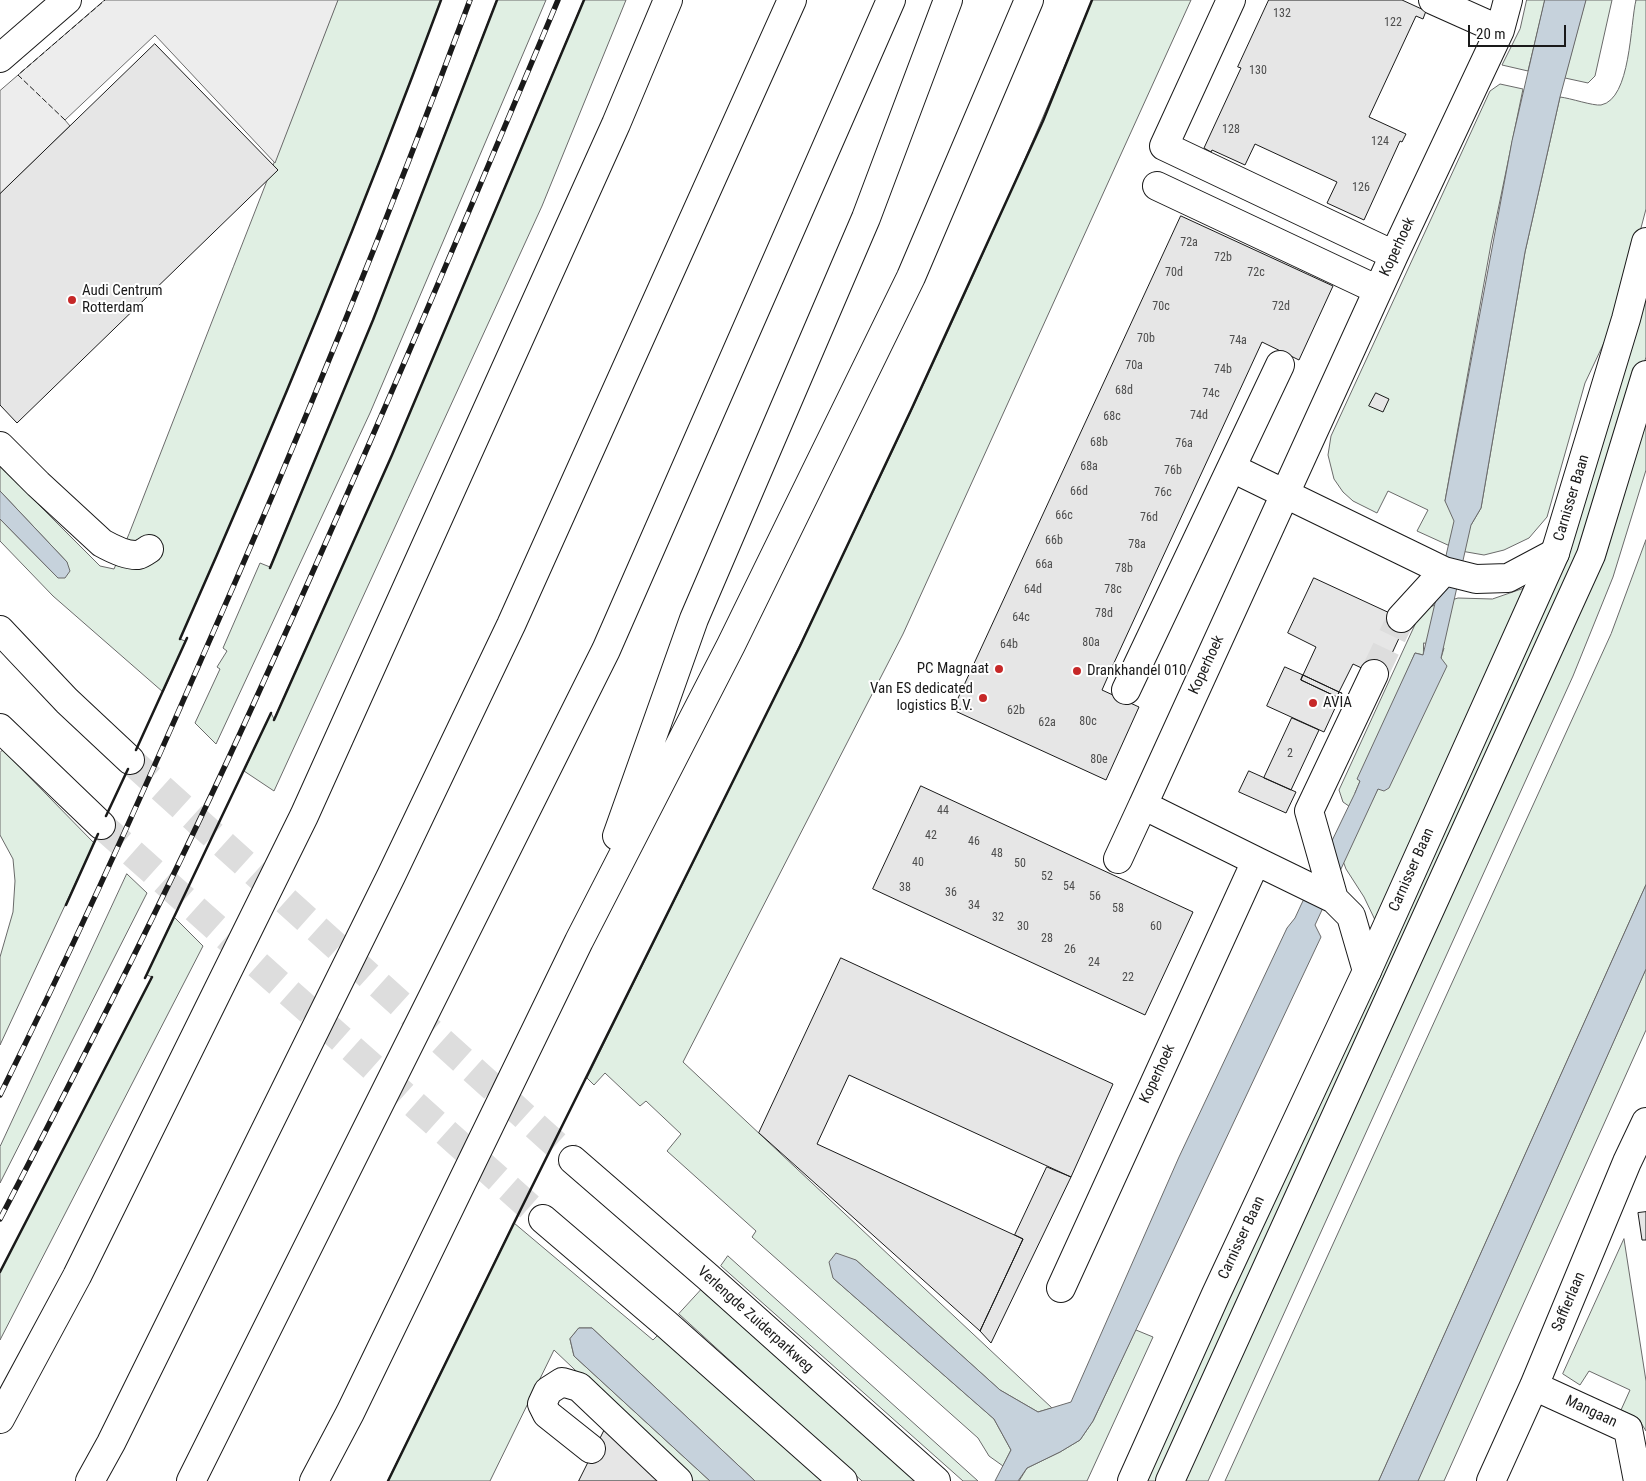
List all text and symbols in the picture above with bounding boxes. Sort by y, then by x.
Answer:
house number: 132 [1273,7,1291,21]
scale bar [1471,15,1568,47]
house number: 122 [1384,16,1402,30]
text: 20 m [1476,25,1506,43]
house number: 130 [1249,64,1267,78]
house number: 128 [1222,123,1240,137]
house number: 124 [1371,135,1389,149]
house number: 126 [1352,181,1370,195]
street label: Koperhoek [1377,215,1419,279]
house number: 72a [1180,236,1198,250]
house number: 72b [1214,251,1232,265]
house number: 70d [1165,266,1183,280]
house number: 72c [1247,266,1265,280]
place label: Audi Centrum Rotterdam [82,282,163,317]
marker: Audi Centrum Rotterdam [66,294,78,306]
house number: 70c [1152,300,1170,314]
house number: 72d [1272,300,1290,314]
house number: 70b [1137,332,1155,346]
house number: 74a [1229,334,1247,348]
house number: 70a [1125,359,1143,373]
house number: 74b [1214,363,1232,377]
house number: 68d [1115,384,1133,398]
house number: 74c [1202,387,1220,401]
house number: 74d [1190,409,1208,423]
house number: 68c [1103,410,1121,424]
house number: 68b [1090,436,1108,450]
house number: 76a [1175,437,1193,451]
street label: Carnisser Baan [1550,453,1594,543]
house number: 68a [1080,460,1098,474]
house number: 76b [1164,464,1182,478]
house number: 66d [1070,485,1088,499]
house number: 76c [1154,486,1172,500]
house number: 66c [1055,509,1073,523]
house number: 76d [1140,511,1158,525]
house number: 66b [1045,534,1063,548]
house number: 78a [1128,538,1146,552]
house number: 66a [1035,558,1053,572]
house number: 78b [1115,562,1133,576]
house number: 64d [1024,583,1042,597]
house number: 78c [1104,583,1122,597]
house number: 78d [1095,607,1113,621]
house number: 64c [1012,611,1030,625]
street label: Koperhoek [1186,633,1228,697]
house number: 80a [1082,636,1100,650]
house number: 64b [1000,638,1018,652]
place label: PC Magnaat [917,660,989,678]
place label: Drankhandel 010 [1087,662,1186,680]
marker: PC Magnaat [993,663,1005,675]
marker: Drankhandel 010 [1071,665,1083,677]
place label: Van ES dedicated logistics B.V. [870,680,973,715]
marker: Van ES dedicated logistics B.V. [977,692,989,704]
place label: AVIA [1323,694,1352,712]
marker: AVIA [1307,697,1319,709]
house number: 62b [1007,704,1025,718]
house number: 80c [1079,715,1097,729]
house number: 62a [1038,716,1056,730]
house number: 2 [1287,747,1293,761]
house number: 80e [1090,753,1108,767]
house number: 44 [937,804,949,818]
street label: Carnisser Baan [1386,825,1438,915]
house number: 42 [925,829,937,843]
house number: 46 [968,835,980,849]
house number: 48 [991,847,1003,861]
house number: 40 [912,856,924,870]
house number: 50 [1014,857,1026,871]
house number: 52 [1041,870,1053,884]
house number: 54 [1063,880,1075,894]
house number: 38 [899,881,911,895]
house number: 36 [945,886,957,900]
house number: 56 [1089,890,1101,904]
house number: 34 [968,899,980,913]
house number: 58 [1112,902,1124,916]
house number: 32 [992,911,1004,925]
house number: 30 [1017,920,1029,934]
house number: 60 [1150,920,1162,934]
house number: 28 [1041,932,1053,946]
house number: 26 [1064,943,1076,957]
house number: 24 [1088,956,1100,970]
house number: 22 [1122,971,1134,985]
street label: Koperhoek [1137,1042,1179,1106]
street label: Carnisser Baan [1215,1194,1269,1282]
street label: Verlengde Zuiderparkweg [693,1263,817,1377]
street label: Saffierlaan [1548,1270,1590,1334]
street label: Mangaan [1562,1392,1620,1432]

